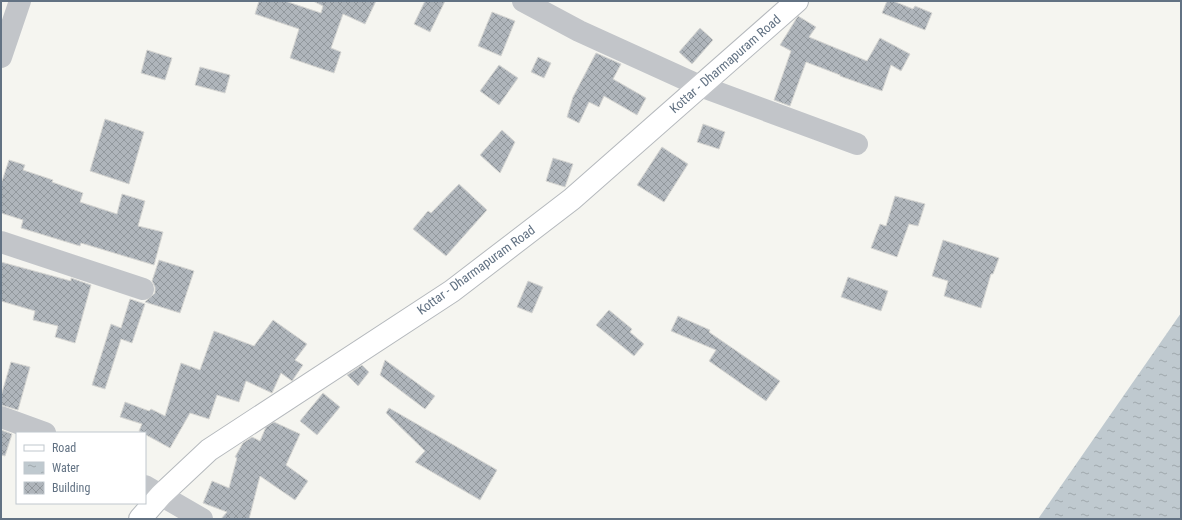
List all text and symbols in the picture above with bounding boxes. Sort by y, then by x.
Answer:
street label: Kottar - Dharmapuram Road [667,12,783,116]
street label: Kottar - Dharmapuram Road [414,222,538,318]
legend [16,432,146,504]
text: Road [52,441,76,455]
text: Water [52,461,80,475]
text: Building [52,481,90,495]

